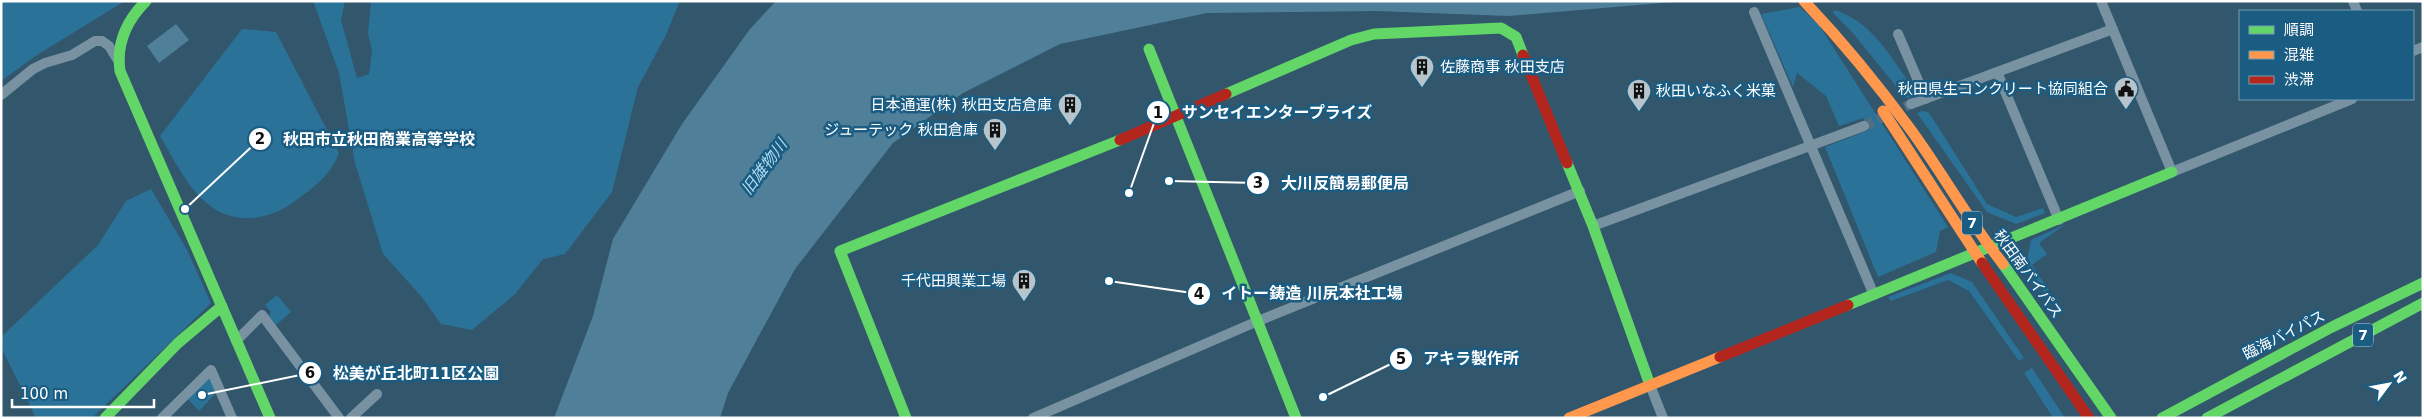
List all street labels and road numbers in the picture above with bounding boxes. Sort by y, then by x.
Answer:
road number: 7 [1962,212,1982,234]
street label: 秋田南バイパス [1990,226,2066,322]
street label: 臨海バイパス [2240,307,2328,363]
road number: 7 [2353,324,2373,346]

